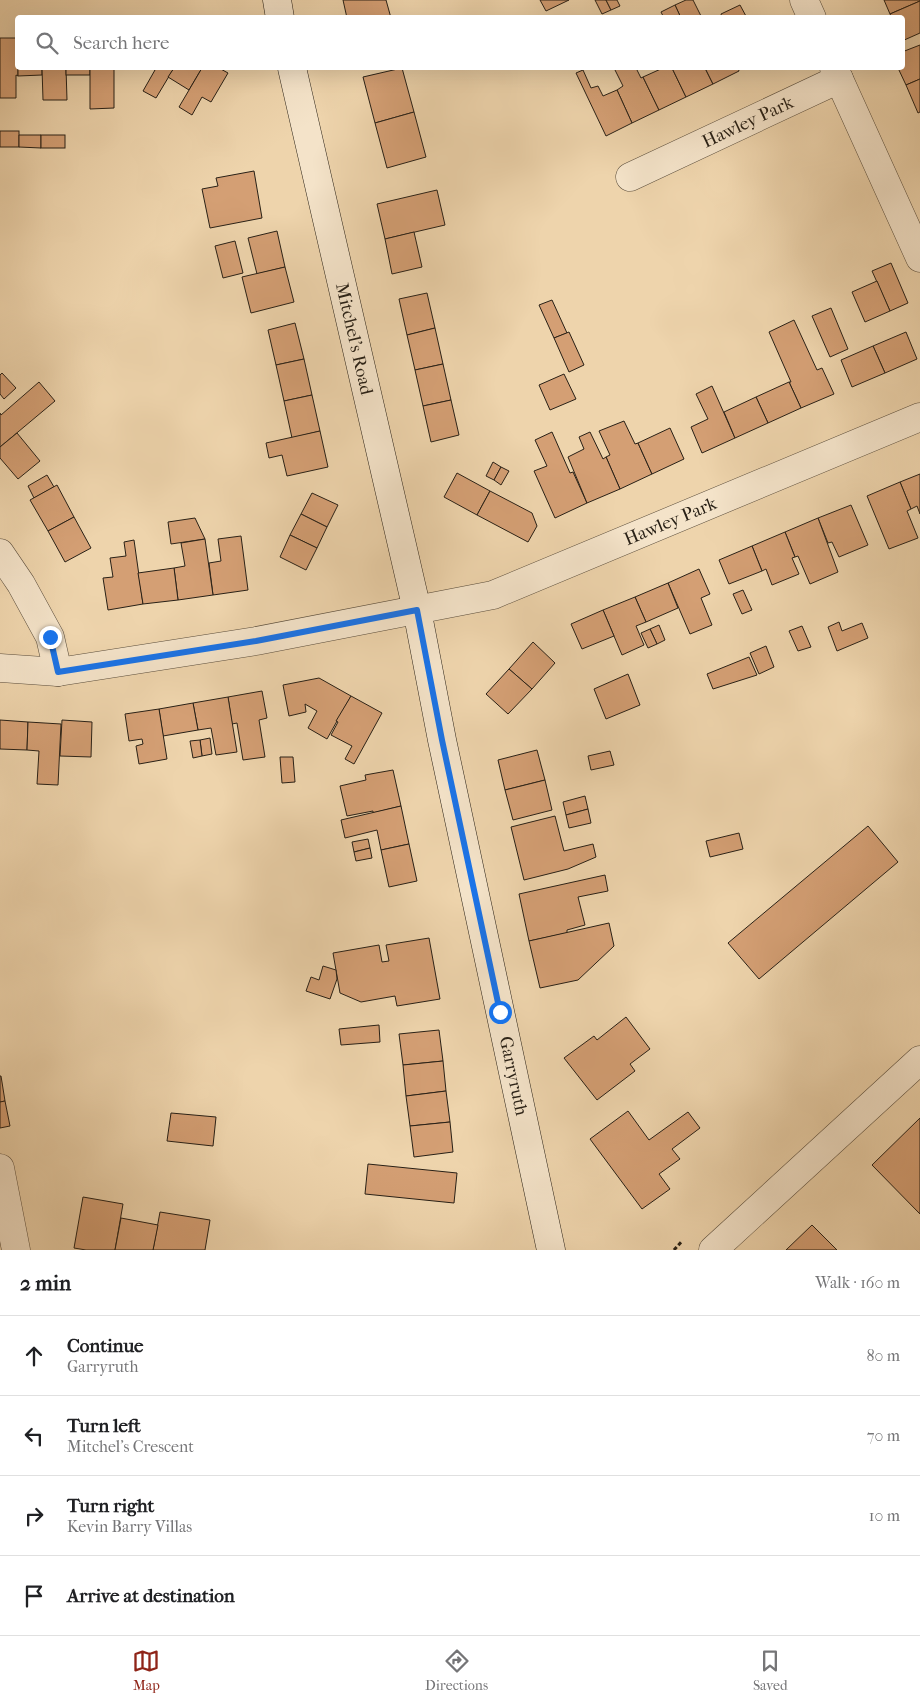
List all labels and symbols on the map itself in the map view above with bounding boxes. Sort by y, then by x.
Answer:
street label: Hawley Park [699,92,798,153]
street label: Mitchel's Road [331,281,377,397]
street label: Hawley Park [621,493,720,550]
route end [39,626,62,649]
route start [489,1001,512,1024]
street label: Garryruth [495,1034,532,1117]

